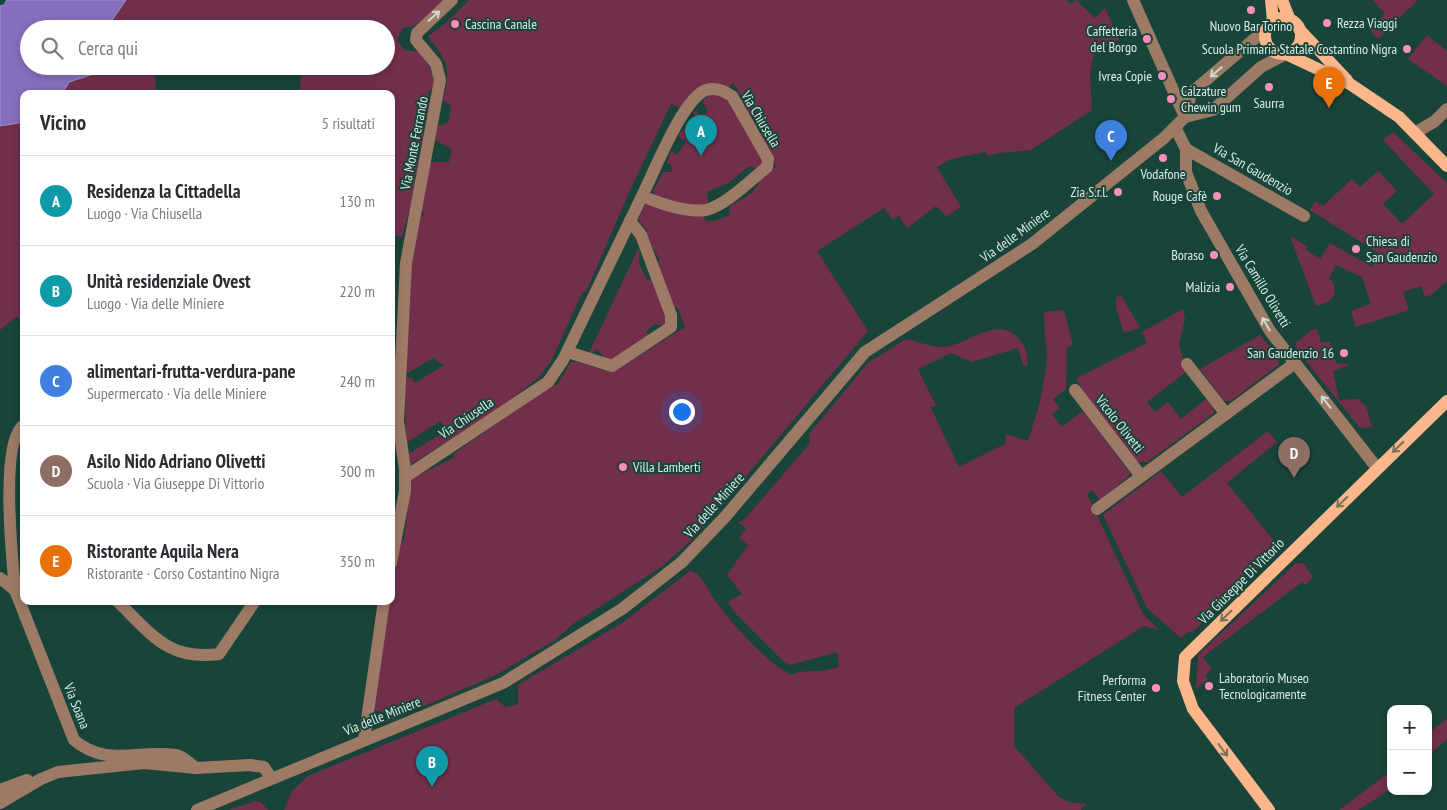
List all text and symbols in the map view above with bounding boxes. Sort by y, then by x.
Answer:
marker: Nuovo Bar Torino [1245,4,1257,16]
one-way arrow [428,10,441,22]
place label: Rezza Viaggi [1337,14,1397,32]
place label: Cascina Canale [465,15,537,33]
place label: Nuovo Bar Torino [1210,17,1292,35]
marker: Rezza Viaggi [1321,17,1333,29]
marker: Cascina Canale [449,18,461,30]
search box [20,20,395,75]
place label: Caffetteria del Borgo [1086,22,1137,56]
marker: Caffetteria del Borgo [1141,33,1153,45]
icon: search [38,34,66,62]
text: Cerca qui [78,36,138,60]
place label: Scuola Primaria Statale Costantino Nigra [1202,40,1397,58]
marker: Scuola Primaria Statale Costantino Nigra [1401,43,1413,55]
one-way arrow [1210,66,1223,77]
place label: Ivrea Copie [1098,67,1152,85]
pin: E [1313,67,1345,108]
marker: Ivrea Copie [1156,70,1168,82]
marker: Saurra [1263,81,1275,93]
place label: Calzature Chewin gum [1181,82,1241,116]
street label: Via Chiusella [737,87,785,150]
marker: Calzature Chewin gum [1165,93,1177,105]
place label: Saurra [1254,94,1284,112]
street label: Via Monte Ferrando [396,95,432,192]
text: Vicino [40,109,86,136]
text: 5 risultati [322,113,375,133]
pin: A [685,115,717,156]
pin: C [1095,120,1127,161]
street label: Via San Gaudenzio [1209,138,1296,199]
marker: Vodafone [1157,152,1169,164]
place label: Vodafone [1140,165,1186,183]
text: Residenza la Cittadella [87,179,241,203]
place label: Zia S.r.l. [1070,183,1108,201]
marker: Zia S.r.l. [1112,186,1124,198]
place label: Rouge Cafè [1153,187,1207,205]
marker: Rouge Cafè [1211,190,1223,202]
text: A [52,191,60,211]
text: 130 m [340,191,375,211]
text: Luogo · Via Chiusella [87,203,202,223]
street label: Via delle Miniere [976,204,1054,267]
place label: Chiesa di San Gaudenzio [1366,232,1437,266]
street label: Via Camillo Olivetti [1231,240,1295,331]
marker: Chiesa di San Gaudenzio [1350,243,1362,255]
place label: Boraso [1171,246,1204,264]
marker: Boraso [1208,249,1220,261]
text: Unità residenziale Ovest [87,269,251,293]
place label: Malizia [1186,278,1220,296]
text: B [52,281,60,301]
text: 220 m [340,281,375,301]
marker: Malizia [1224,281,1236,293]
text: Luogo · Via delle Miniere [87,293,224,313]
one-way arrow [1261,318,1271,332]
place label: San Gaudenzio 16 [1247,344,1334,362]
marker: San Gaudenzio 16 [1338,347,1350,359]
text: alimentari-frutta-verdura-pane [87,359,296,383]
text: C [52,371,60,391]
text: 240 m [340,371,375,391]
text: Supermercato · Via delle Miniere [87,383,267,403]
street label: Vicolo Olivetti [1091,391,1148,457]
street label: Via Chiusella [434,393,497,443]
one-way arrow [1320,396,1331,409]
your location [669,399,695,425]
pin: D [1278,437,1310,478]
one-way arrow [1392,441,1404,453]
text: Asilo Nido Adriano Olivetti [87,449,266,473]
place label: Villa Lamberti [632,458,701,476]
text: D [52,461,60,481]
text: 300 m [340,461,375,481]
marker: Villa Lamberti [617,461,629,473]
street label: Via delle Miniere [679,468,748,542]
text: Scuola · Via Giuseppe Di Vittorio [87,473,264,493]
one-way arrow [1336,496,1349,508]
street label: Via Giuseppe Di Vittorio [1193,534,1288,629]
text: Ristorante Aquila Nera [87,539,239,563]
text: E [53,551,59,571]
text: 350 m [340,551,375,571]
text: Ristorante · Corso Costantino Nigra [87,563,280,583]
one-way arrow [1220,610,1233,622]
place label: Laboratorio Museo Tecnologicamente [1219,669,1309,703]
place label: Performa Fitness Center [1078,671,1146,705]
street label: Via Soana [59,680,94,731]
marker: Laboratorio Museo Tecnologicamente [1203,680,1215,692]
marker: Performa Fitness Center [1150,682,1162,694]
street label: Via delle Miniere [340,692,423,740]
map controls [1387,705,1432,795]
button: + [1387,705,1432,750]
one-way arrow [1218,743,1229,756]
pin: B [416,746,448,787]
button: − [1387,750,1432,795]

